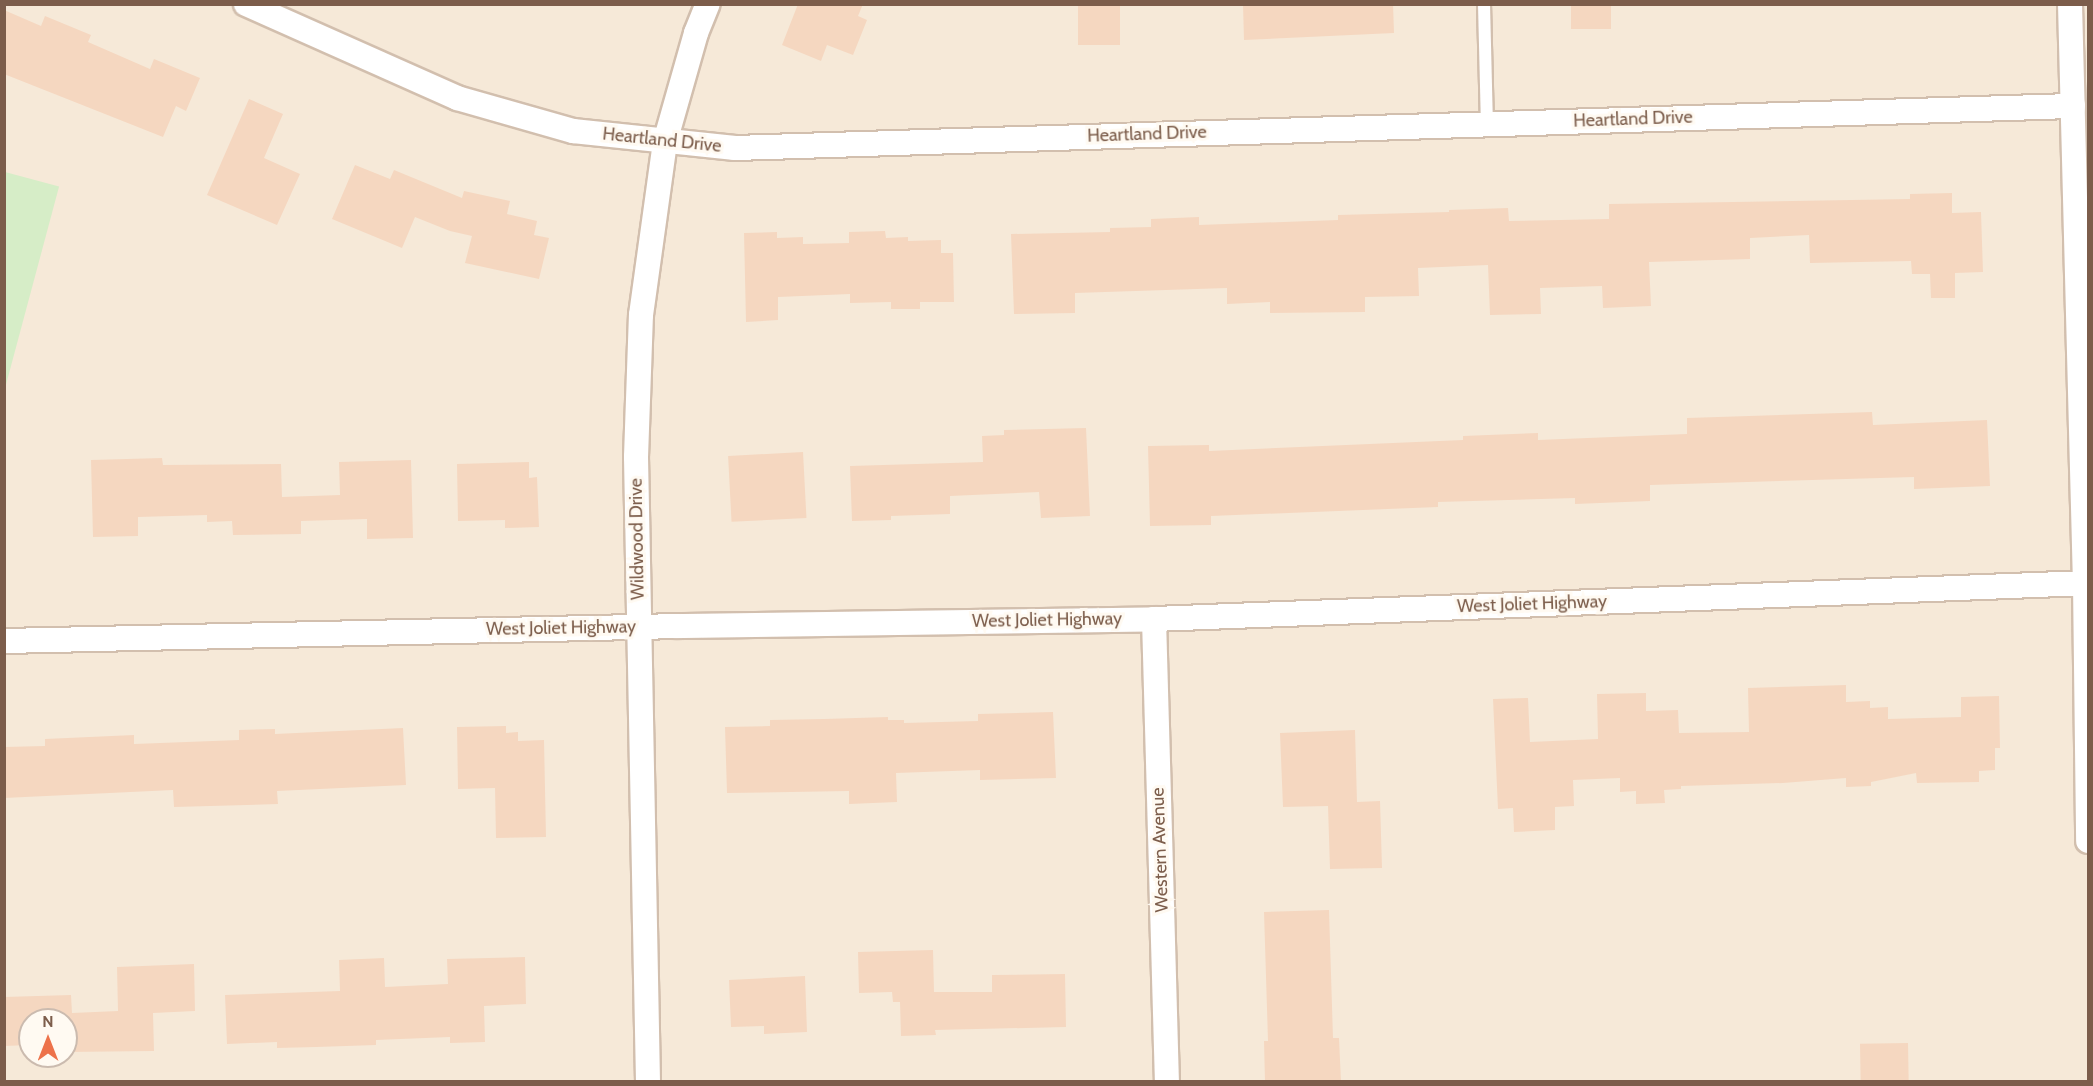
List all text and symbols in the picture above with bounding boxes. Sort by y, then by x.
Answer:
street label: Heartland Drive [1573,106,1693,132]
street label: Heartland Drive [1087,121,1207,147]
street label: Heartland Drive [601,123,723,157]
street label: Wildwood Drive [625,478,649,600]
street label: West Joliet Highway [1457,591,1607,617]
street label: West Joliet Highway [972,608,1122,632]
street label: West Joliet Highway [486,616,636,640]
street label: Western Avenue [1147,787,1173,913]
north arrow [18,1008,78,1068]
text: N [42,1012,54,1031]

